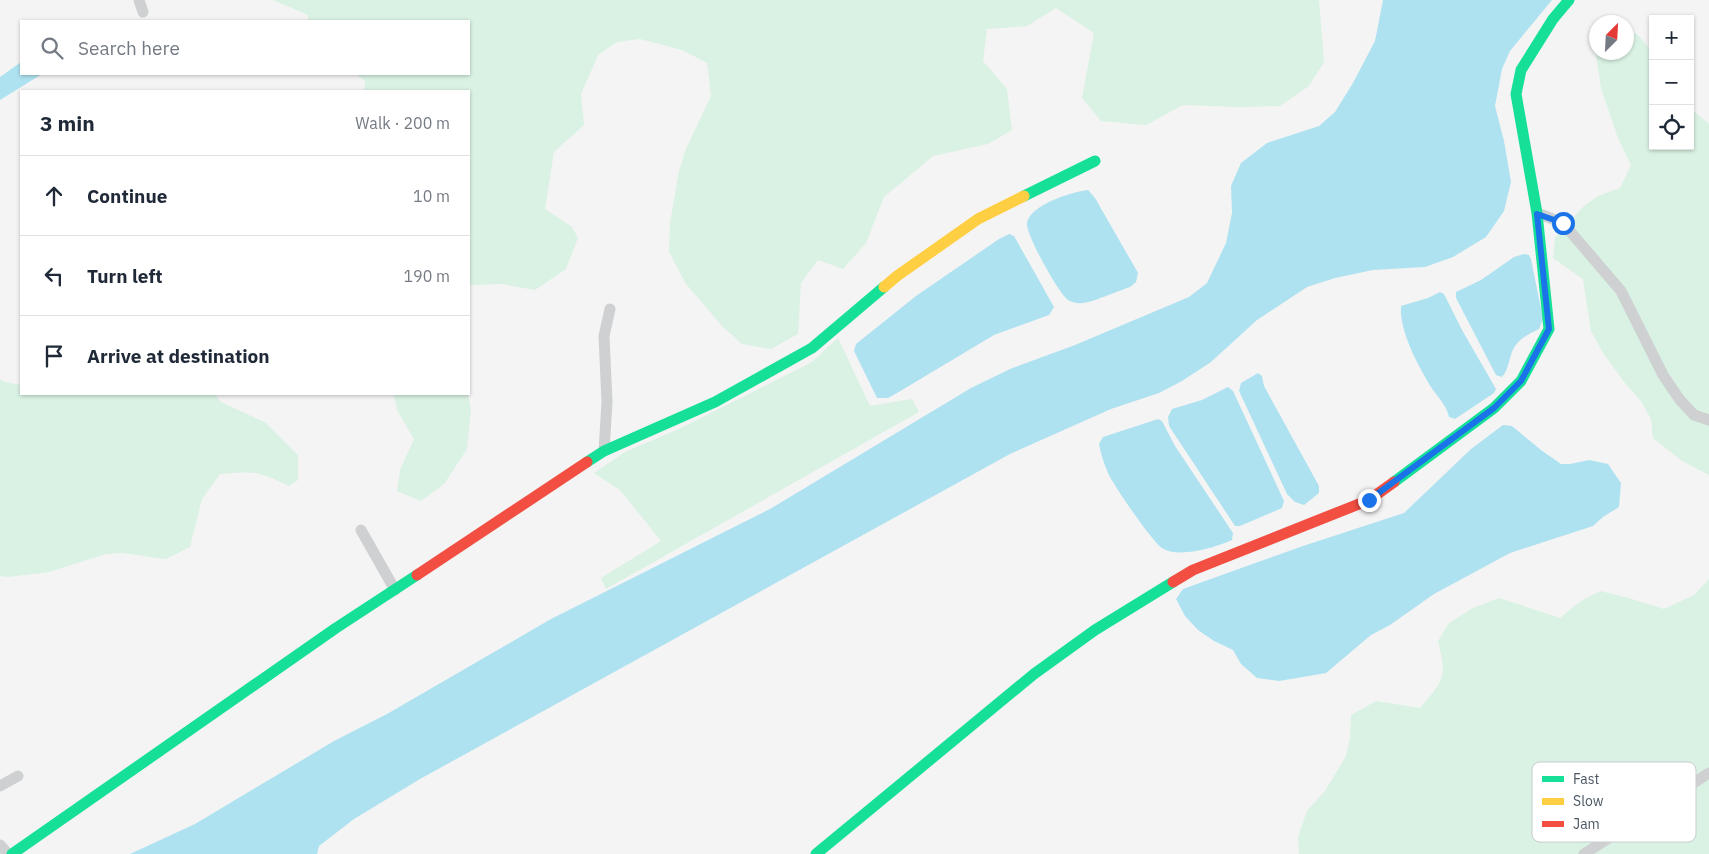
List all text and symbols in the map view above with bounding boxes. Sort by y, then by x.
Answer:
north arrow [1589,15,1634,60]
map controls [1649,15,1694,150]
button: + [1649,15,1694,60]
search box [20,20,470,75]
icon: search [38,34,66,62]
text: Search here [78,36,180,60]
button: − [1649,60,1694,105]
button: locate [1649,105,1694,150]
text: 3 min [40,109,95,137]
text: Walk · 200 m [355,113,450,133]
icon: ahead [40,182,68,210]
text: Continue [87,184,167,208]
text: 10 m [413,186,450,206]
route start [1552,212,1575,235]
icon: left [40,262,68,290]
text: Turn left [87,264,163,288]
text: 190 m [403,266,450,286]
icon: arrive [40,342,68,370]
text: Arrive at destination [87,344,270,368]
route end [1358,489,1381,512]
legend [1532,762,1696,842]
text: Fast [1573,770,1599,788]
text: Slow [1573,792,1604,810]
text: Jam [1573,815,1600,833]

